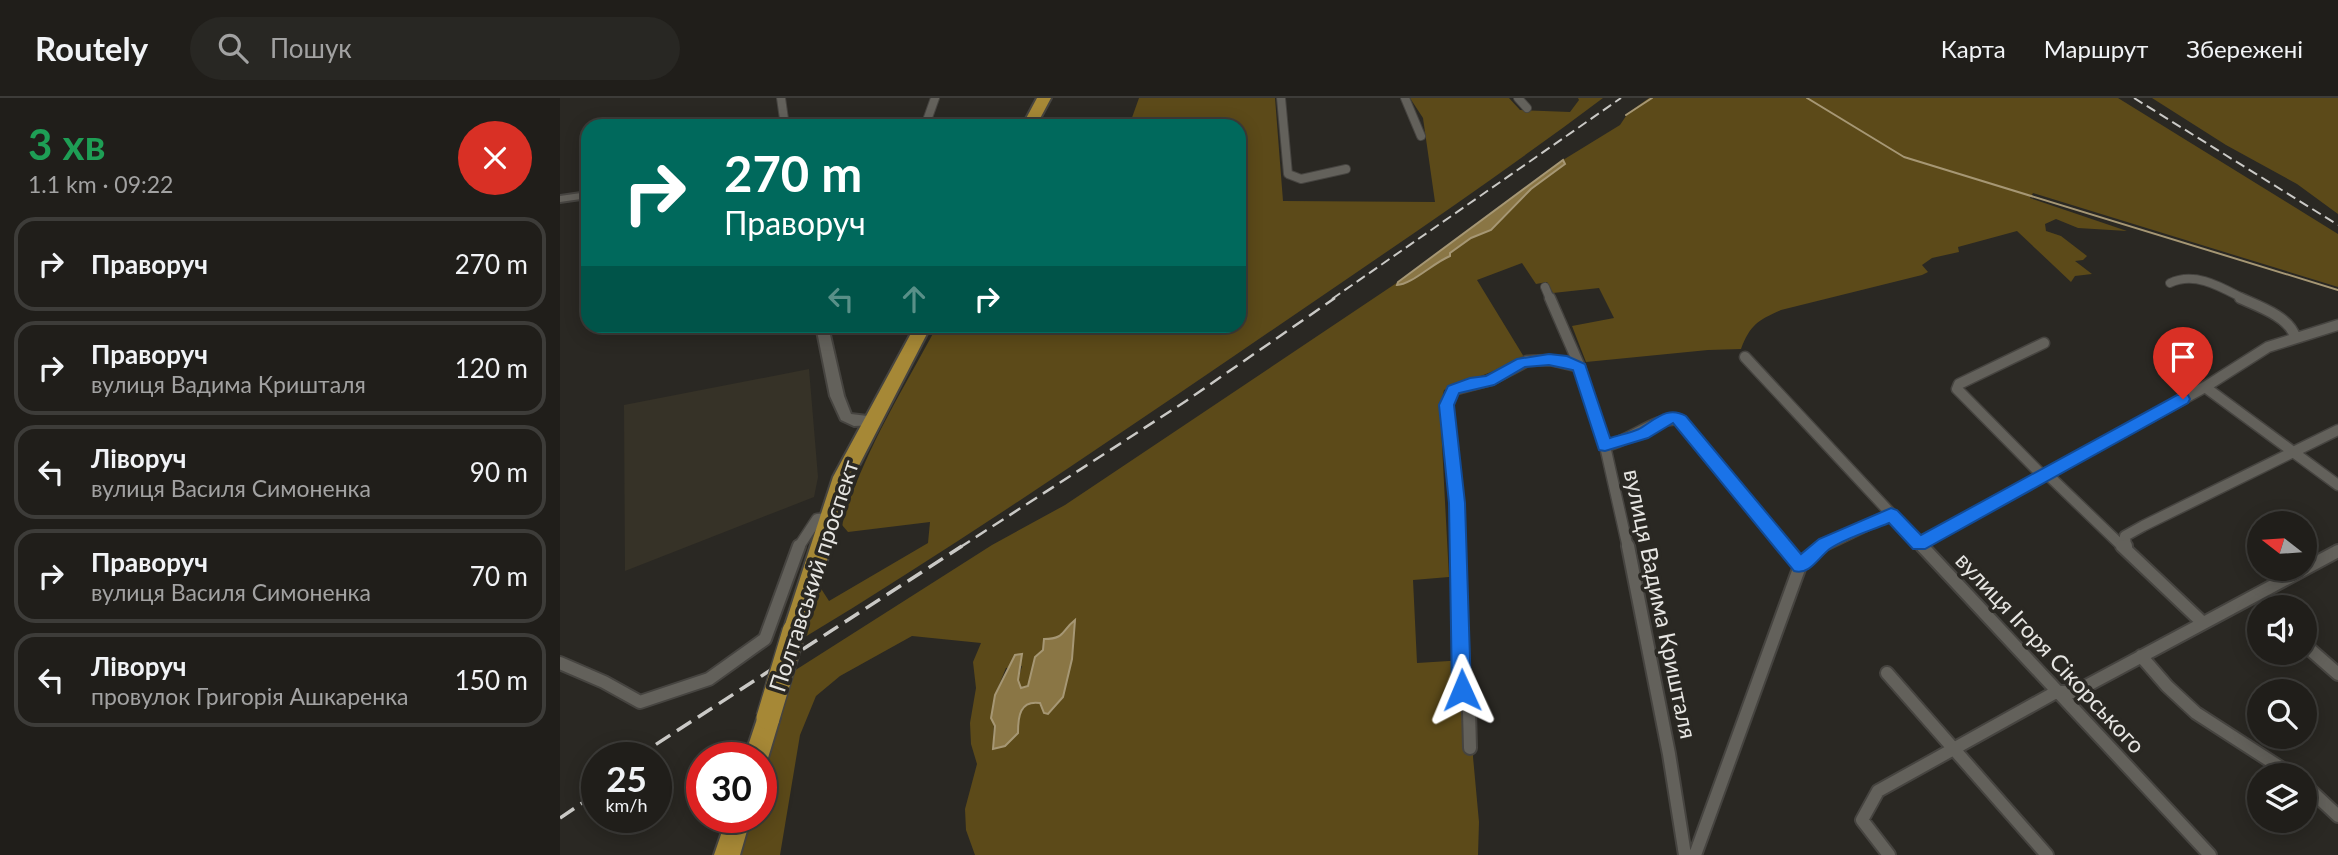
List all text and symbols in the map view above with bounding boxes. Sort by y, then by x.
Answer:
search box [190,17,680,80]
text: Routely [35,28,148,68]
icon: search [214,29,252,67]
text: Пошук [270,32,352,64]
text: Карта [1941,34,2006,63]
text: Маршрут [2044,34,2148,63]
text: Збережені [2186,34,2303,63]
text: 3 хв [28,119,106,169]
button: close [458,121,532,195]
text: 270 m [724,144,862,202]
icon: right [609,147,700,238]
text: 1.1 km · 09:22 [28,170,173,198]
text: Праворуч [724,203,866,242]
icon: right [32,245,70,283]
text: Праворуч [91,248,208,280]
text: 270 m [455,248,528,280]
icon: left [822,280,860,318]
icon: ahead [895,280,933,318]
icon: right [968,280,1006,318]
pin [2153,327,2213,399]
text: Праворуч [91,338,208,370]
icon: arrive [2164,338,2202,376]
icon: right [32,349,70,387]
text: 120 m [455,352,528,384]
text: вулиця Вадима Кришталя [91,370,366,398]
text: Ліворуч [91,442,187,474]
icon: left [32,453,70,491]
text: 90 m [470,456,528,488]
street label: Полтавський проспект [762,456,864,695]
street label: вулиця Вадима Кришталя [1619,466,1703,741]
text: вулиця Василя Симоненка [91,474,371,502]
north arrow [2247,511,2317,581]
map controls [2247,511,2317,833]
text: Праворуч [91,546,208,578]
street label: вулиця Ігоря Сікорського [1950,546,2151,759]
icon: right [32,557,70,595]
text: 70 m [470,560,528,592]
text: вулиця Василя Симоненка [91,578,371,606]
button: sound [2247,595,2317,665]
text: Ліворуч [91,650,187,682]
position arrow [1425,653,1499,727]
icon: left [32,661,70,699]
text: 150 m [455,664,528,696]
button: search [2247,679,2317,749]
text: провулок Григорія Ашкаренка [91,682,409,710]
speed limit sign: 30 [686,742,777,833]
text: 25 [606,757,647,799]
button: layers [2247,763,2317,833]
text: km/h [605,794,648,816]

